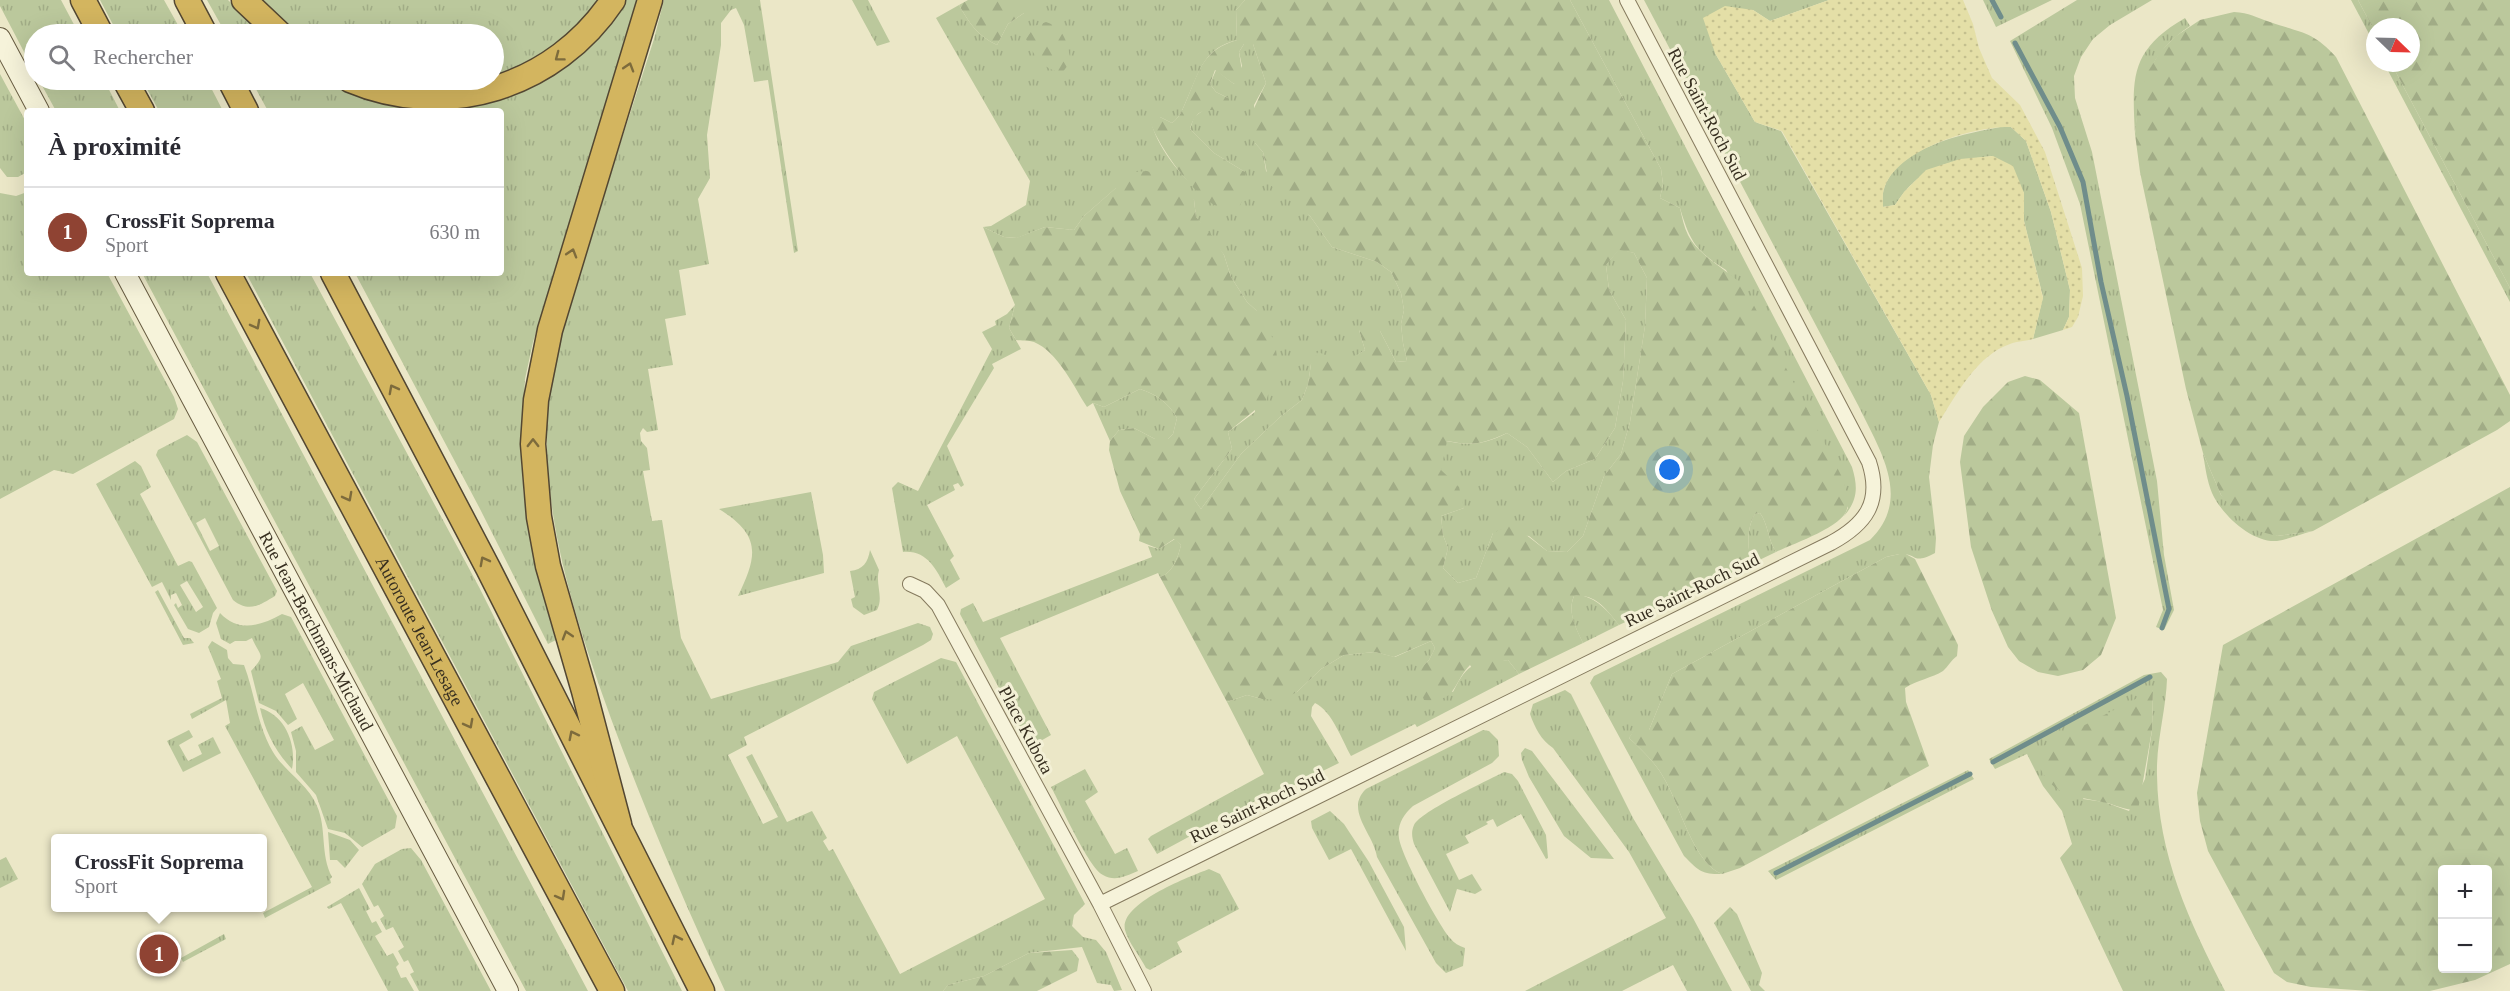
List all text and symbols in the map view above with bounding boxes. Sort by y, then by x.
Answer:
north arrow [2366,18,2420,72]
search box [24,24,504,90]
icon: search [45,41,78,74]
text: Rechercher [93,44,193,69]
street label: Rue Saint-Roch Sud [1664,44,1750,184]
one-way arrow [555,50,566,61]
one-way arrow [622,62,634,73]
text: À proximité [48,132,181,161]
text: CrossFit Soprema [105,208,275,233]
text: 1 [63,221,73,243]
text: 630 m [429,221,480,243]
text: Sport [105,234,148,256]
one-way arrow [565,248,577,259]
one-way arrow [249,318,260,329]
one-way arrow [389,384,401,395]
one-way arrow [527,439,539,448]
your location [1655,455,1684,484]
one-way arrow [341,490,352,501]
street label: Rue Jean-Berchmans-Michaud [255,528,377,734]
street label: Rue Saint-Roch Sud [1622,549,1762,631]
street label: Autoroute Jean-Lesage [371,553,468,709]
one-way arrow [480,556,492,567]
one-way arrow [562,630,574,641]
street label: Place Kubota [995,683,1057,777]
one-way arrow [462,718,473,729]
one-way arrow [569,730,580,741]
street label: Rue Saint-Roch Sud [1187,765,1327,847]
popup [51,834,267,912]
text: CrossFit Soprema [74,849,244,874]
map controls [2438,865,2492,973]
button: + [2438,865,2492,919]
text: Sport [74,875,118,897]
one-way arrow [554,890,565,901]
button: − [2438,919,2492,973]
pin: 1 [140,932,178,976]
one-way arrow [671,934,683,945]

